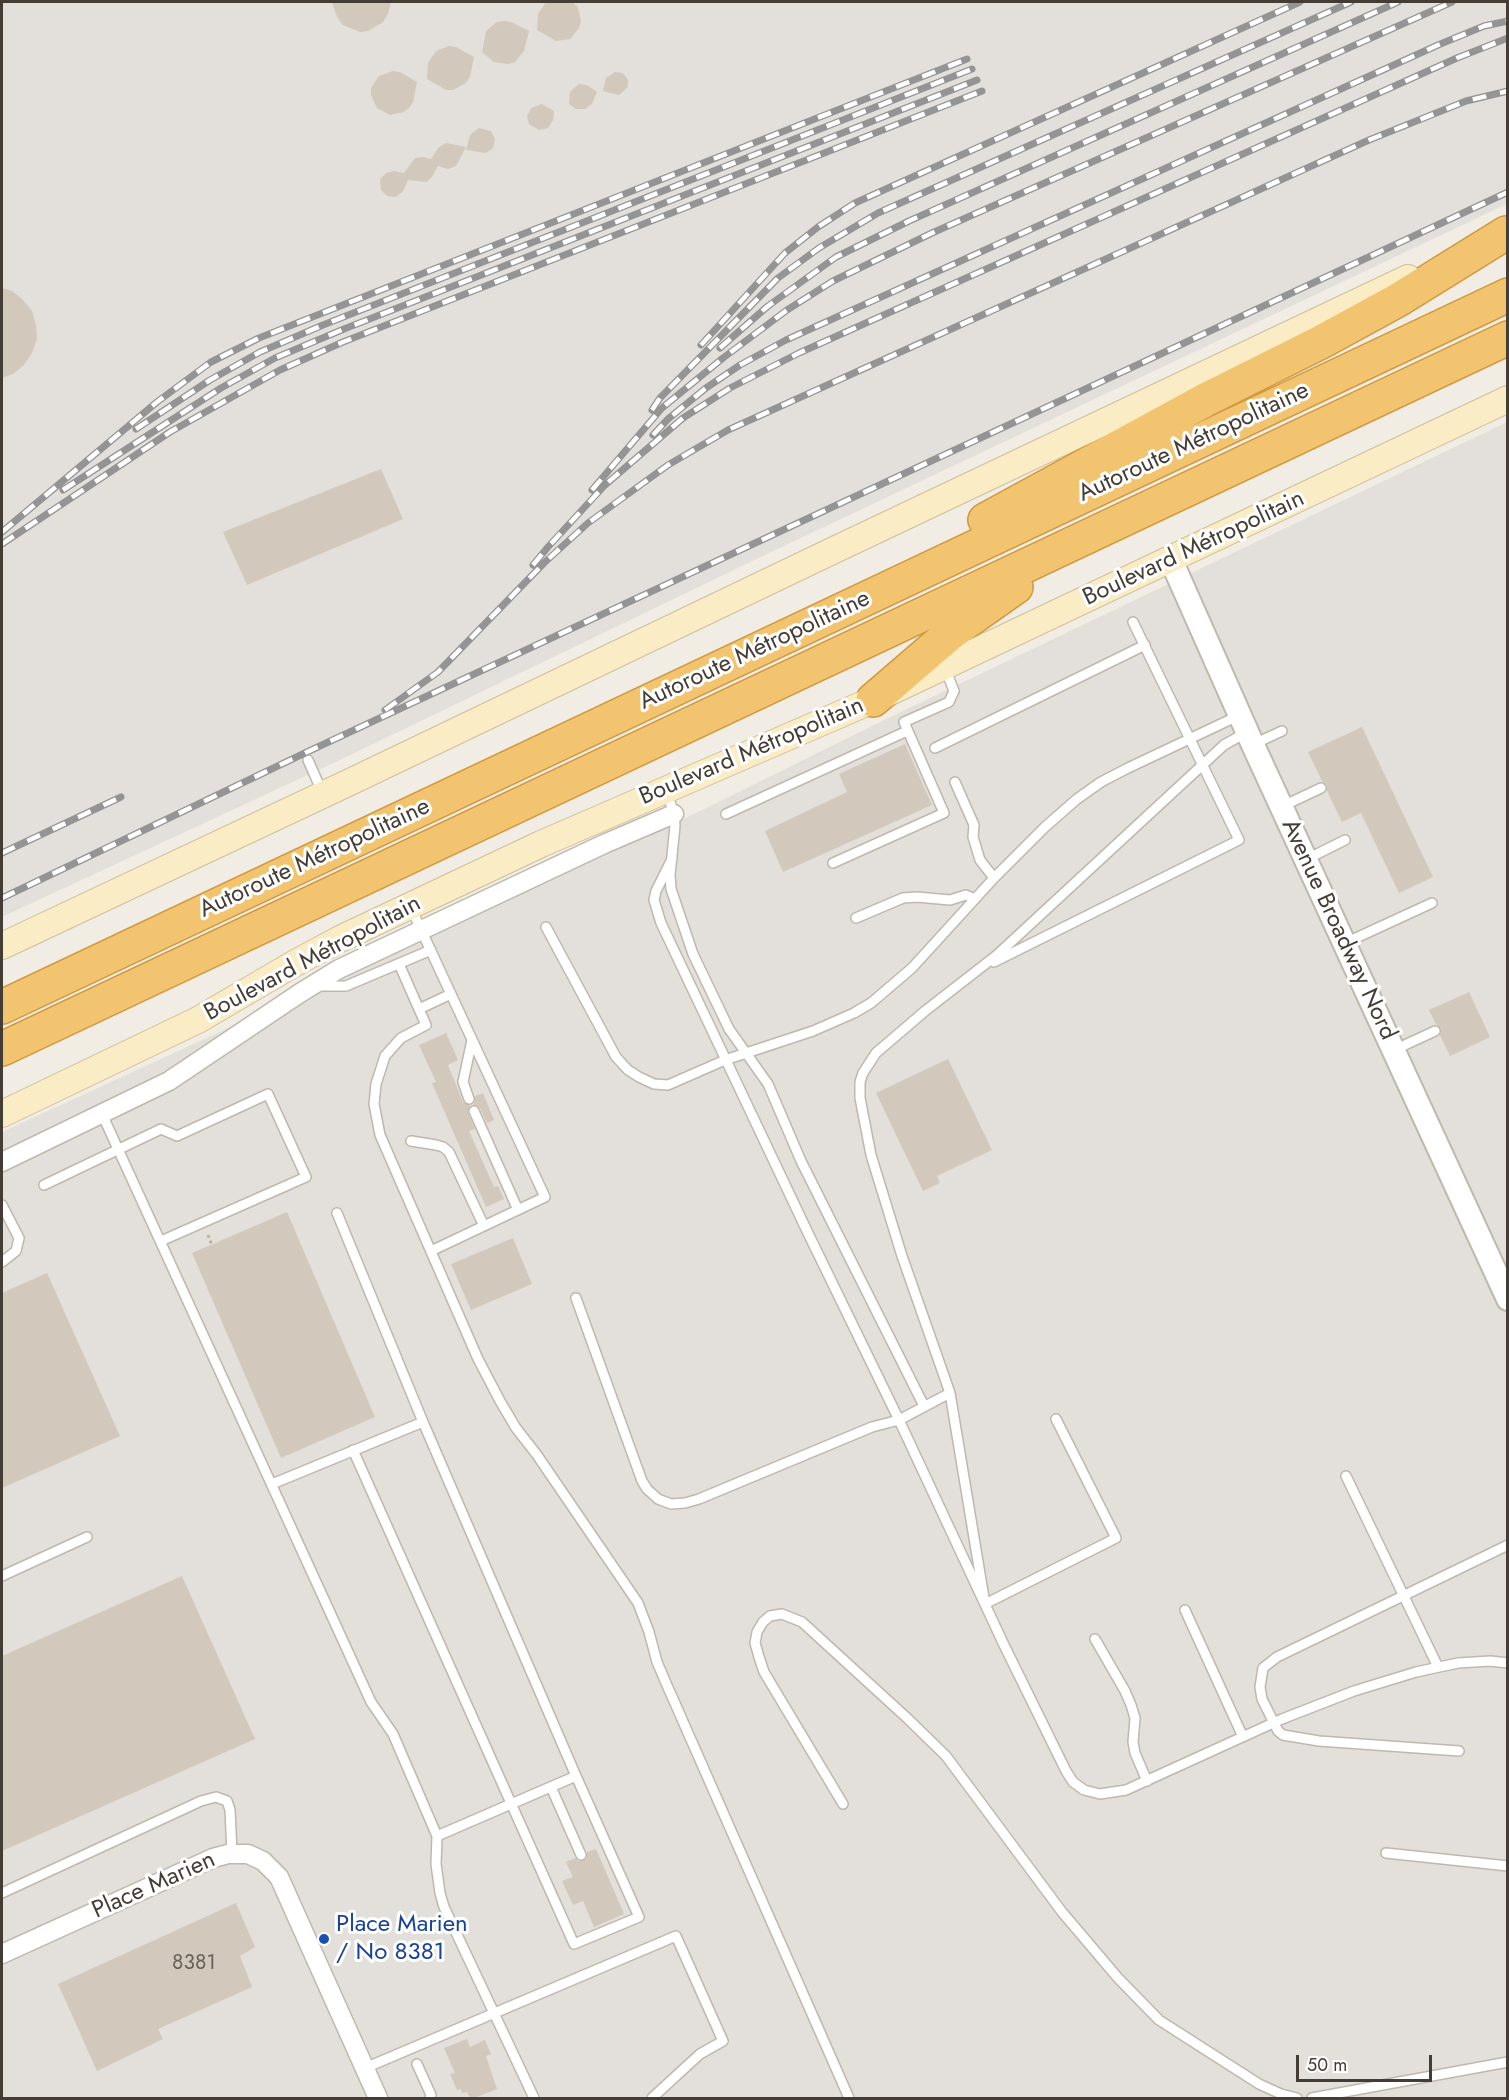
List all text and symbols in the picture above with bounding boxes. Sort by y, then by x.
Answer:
street label: Autoroute Métropolitaine [1074,377,1314,509]
street label: Boulevard Métropolitain [1079,485,1309,613]
street label: Autoroute Métropolitaine [635,585,875,717]
street label: Boulevard Métropolitain [635,692,869,812]
street label: Autoroute Métropolitaine [195,793,435,925]
street label: Avenue Broadway Nord [1274,815,1402,1045]
street label: Boulevard Métropolitain [200,890,426,1028]
street label: Place Marien [88,1846,220,1926]
place label: Place Marien / No 8381 [336,1911,468,1967]
marker: Place Marien / No 8381 [317,1932,331,1946]
house number: 8381 [172,1951,216,1977]
scale bar [1299,2043,1436,2081]
text: 50 m [1307,2052,1347,2078]

